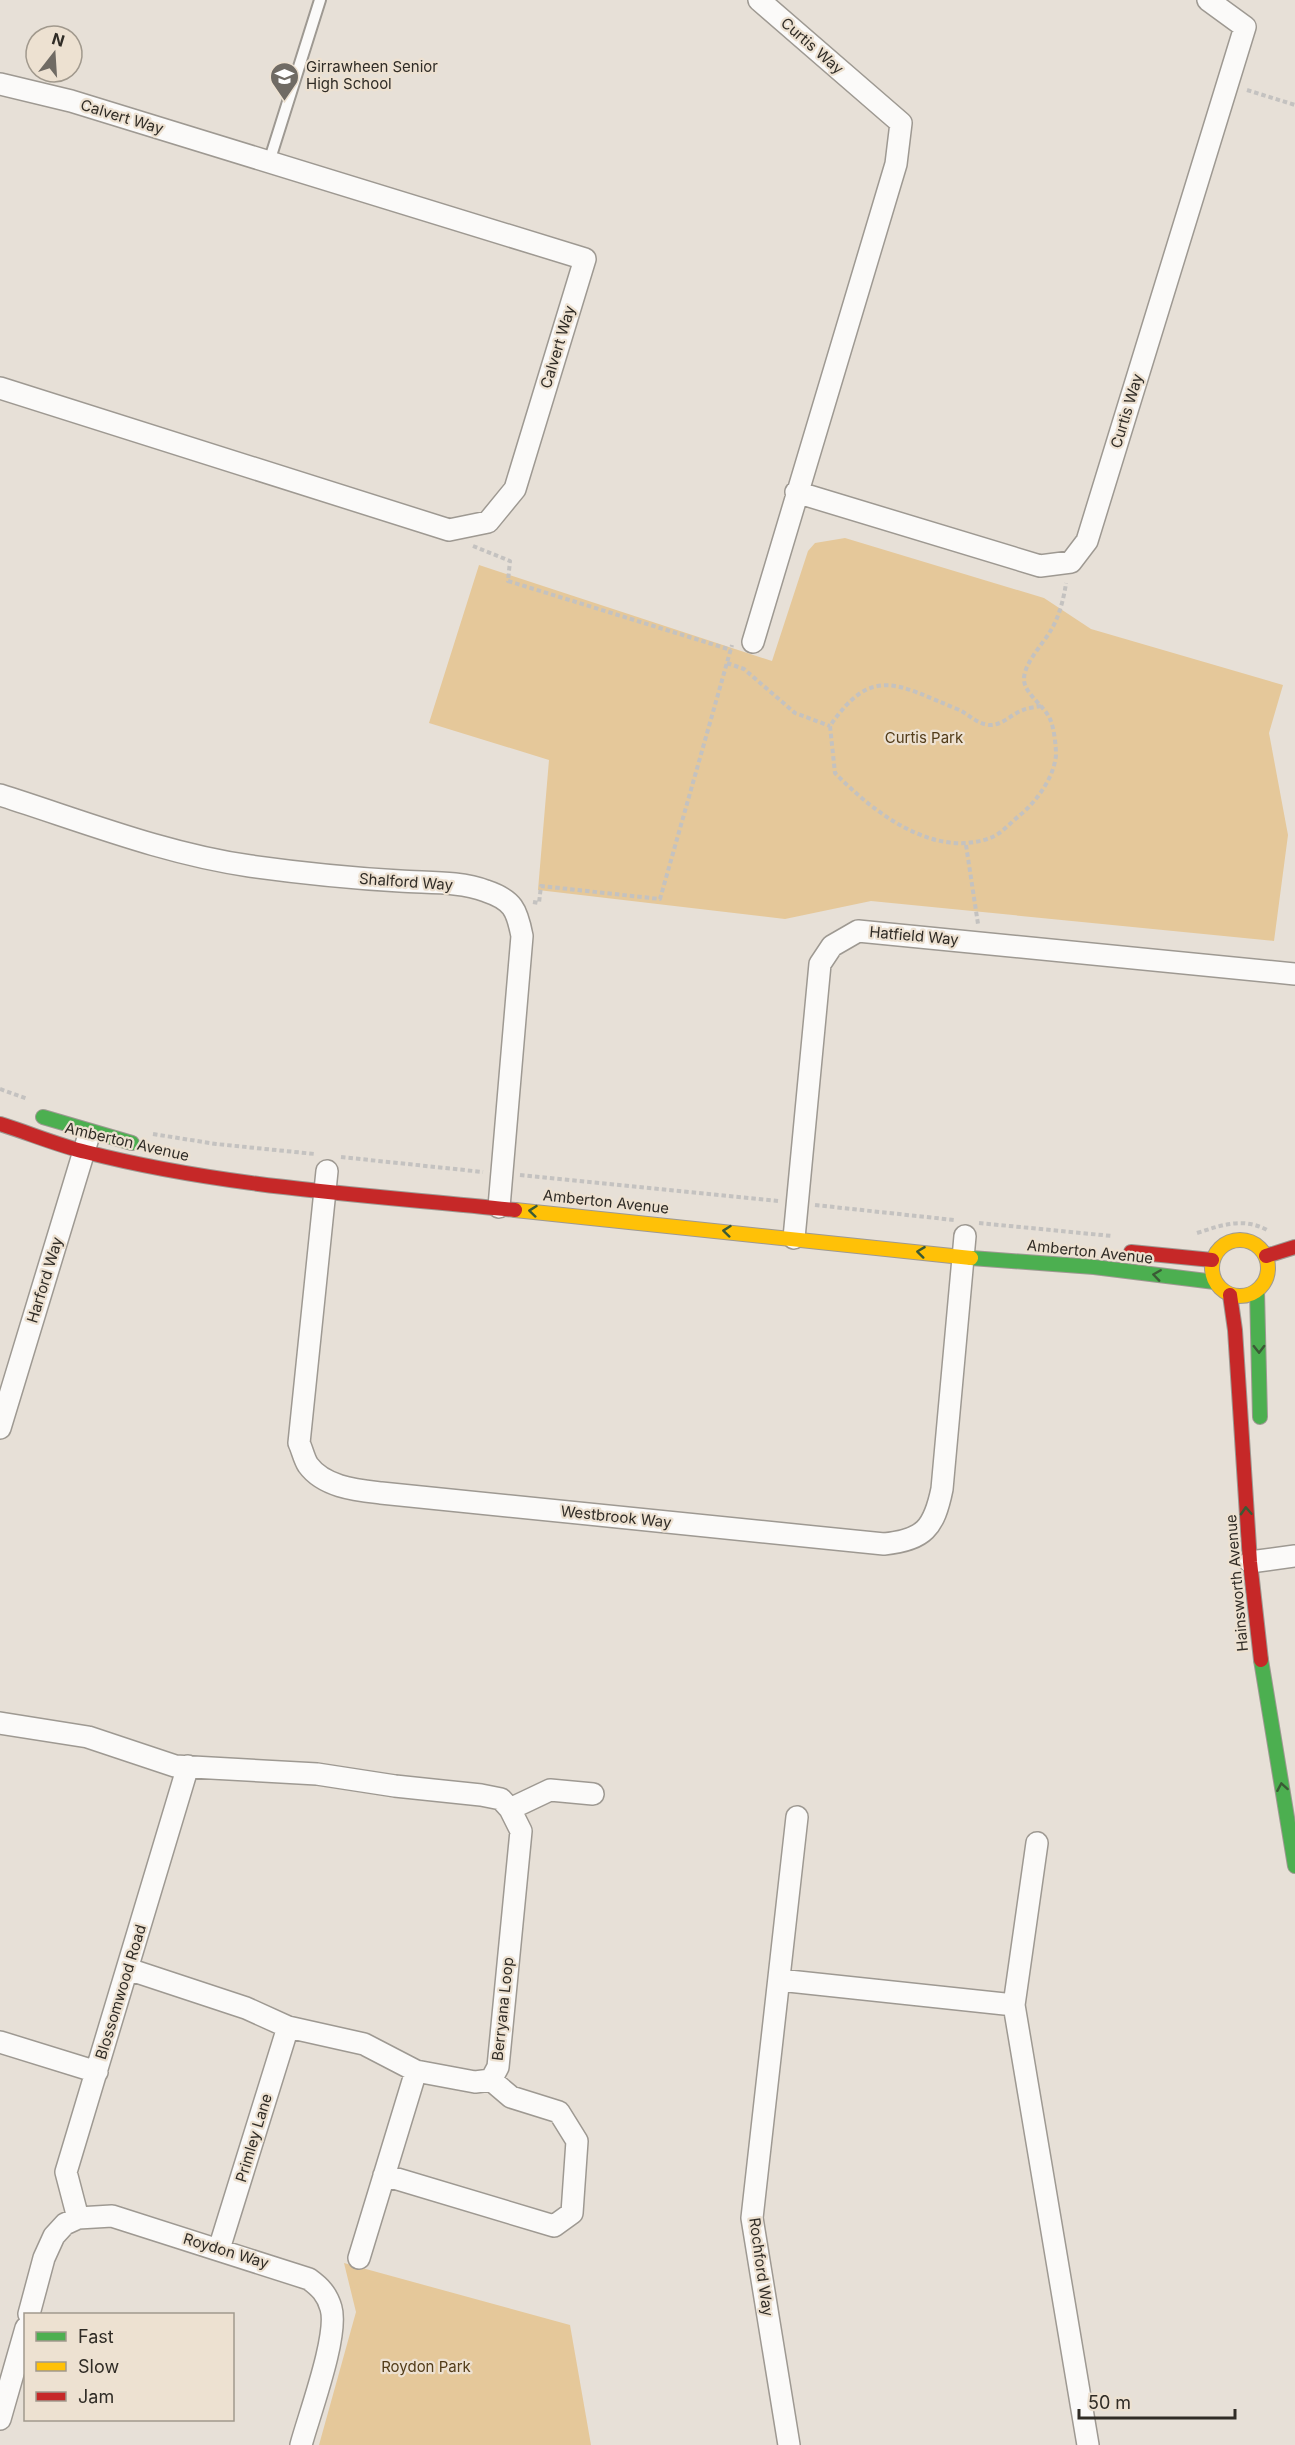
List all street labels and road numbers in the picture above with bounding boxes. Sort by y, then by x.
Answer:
street label: Curtis Way [777,13,848,78]
street label: Calvert Way [78,95,166,138]
street label: Calvert Way [536,303,579,391]
street label: Curtis Way [1106,371,1147,450]
street label: Shalford Way [358,869,454,894]
street label: Hatfield Way [869,922,960,949]
street label: Amberton Avenue [63,1118,191,1165]
street label: Amberton Avenue [542,1185,670,1218]
street label: Harford Way [22,1234,67,1325]
street label: Amberton Avenue [1026,1235,1154,1268]
street label: Westbrook Way [560,1501,673,1532]
street label: Hainsworth Avenue [1221,1514,1252,1652]
street label: Blossomwood Road [91,1922,150,2062]
street label: Berryana Loop [488,1956,517,2062]
street label: Primley Lane [231,2091,276,2184]
street label: Rochford Way [745,2216,778,2318]
street label: Roydon Way [181,2229,272,2273]

